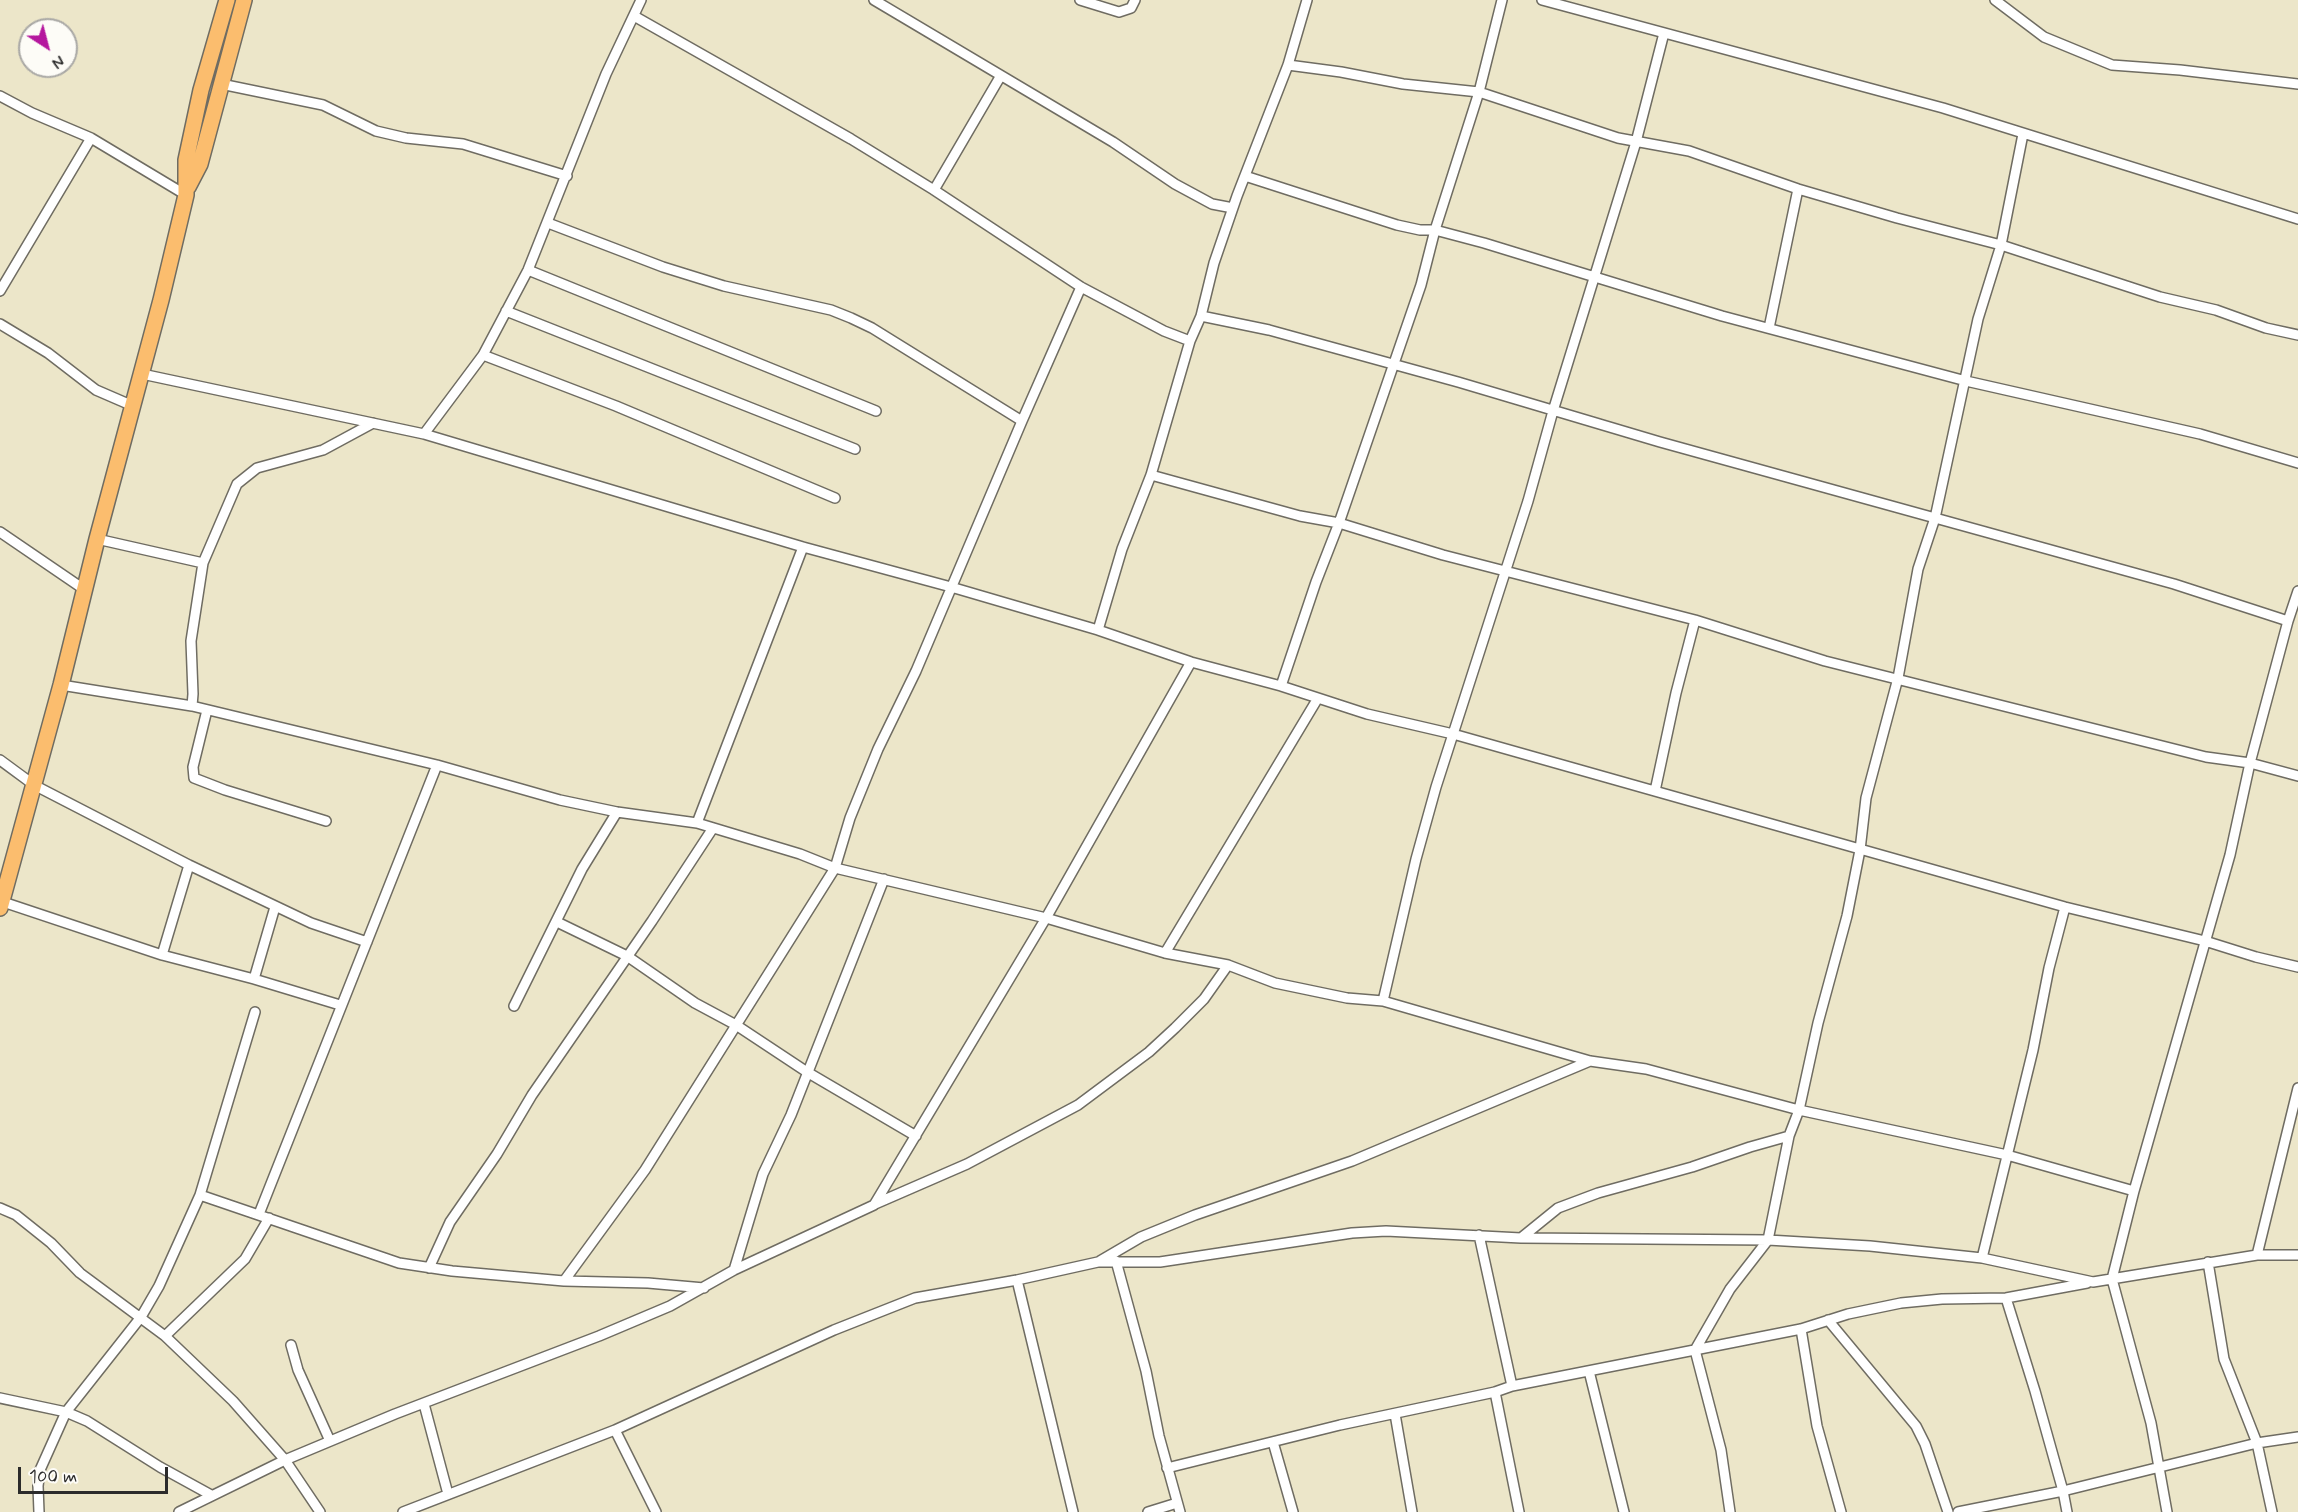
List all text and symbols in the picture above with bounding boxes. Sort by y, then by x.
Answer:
north arrow [18,18,78,78]
text: N [47,50,68,73]
scale bar [21,1455,171,1493]
text: 100 m [29,1465,77,1489]

